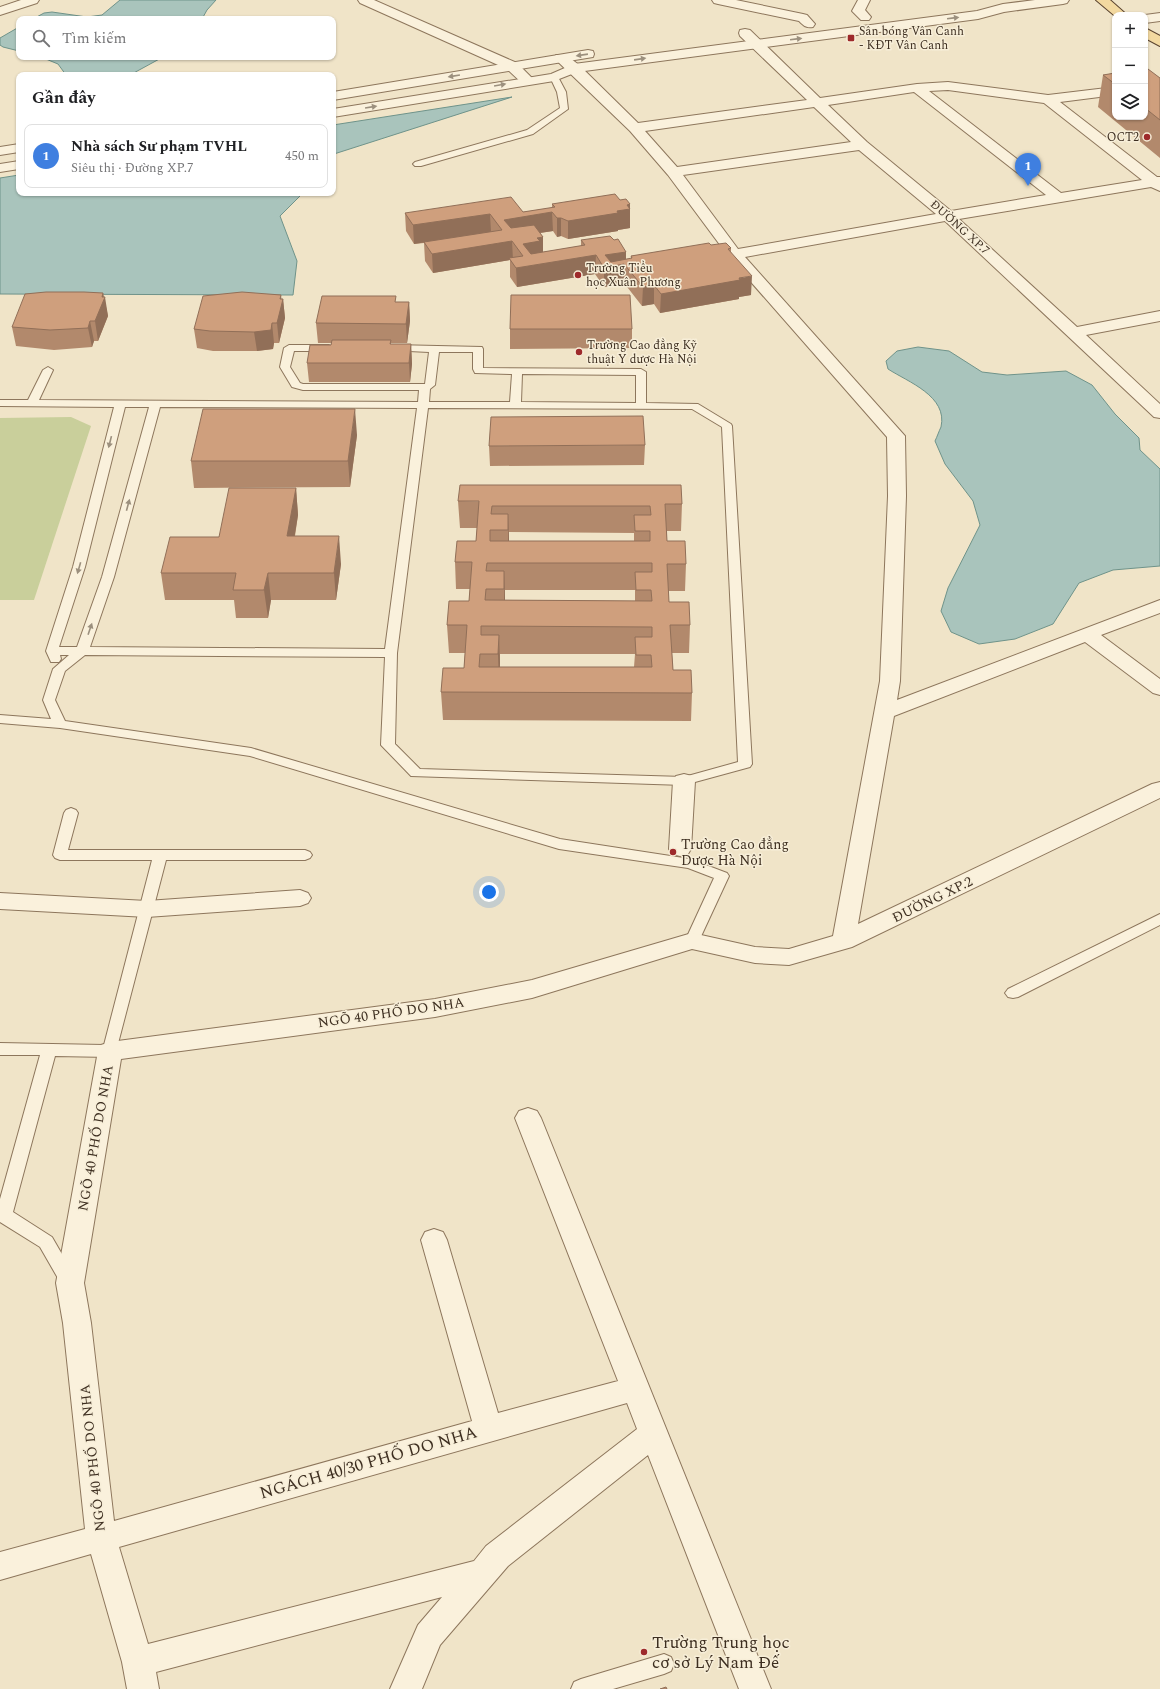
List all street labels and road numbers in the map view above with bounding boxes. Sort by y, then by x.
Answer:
street label: ĐƯỜNG XP.7 [925,195,994,260]
street label: ĐƯỜNG XP.2 [888,871,976,928]
street label: NGÕ 40 PHỐ DO NHA [316,992,466,1033]
street label: NGÕ 40 PHỐ DO NHA [72,1063,119,1213]
street label: NGÕ 40 PHỐ DO NHA [74,1383,111,1533]
street label: NGÁCH 40/30 PHỐ DO NHA [256,1419,480,1506]

